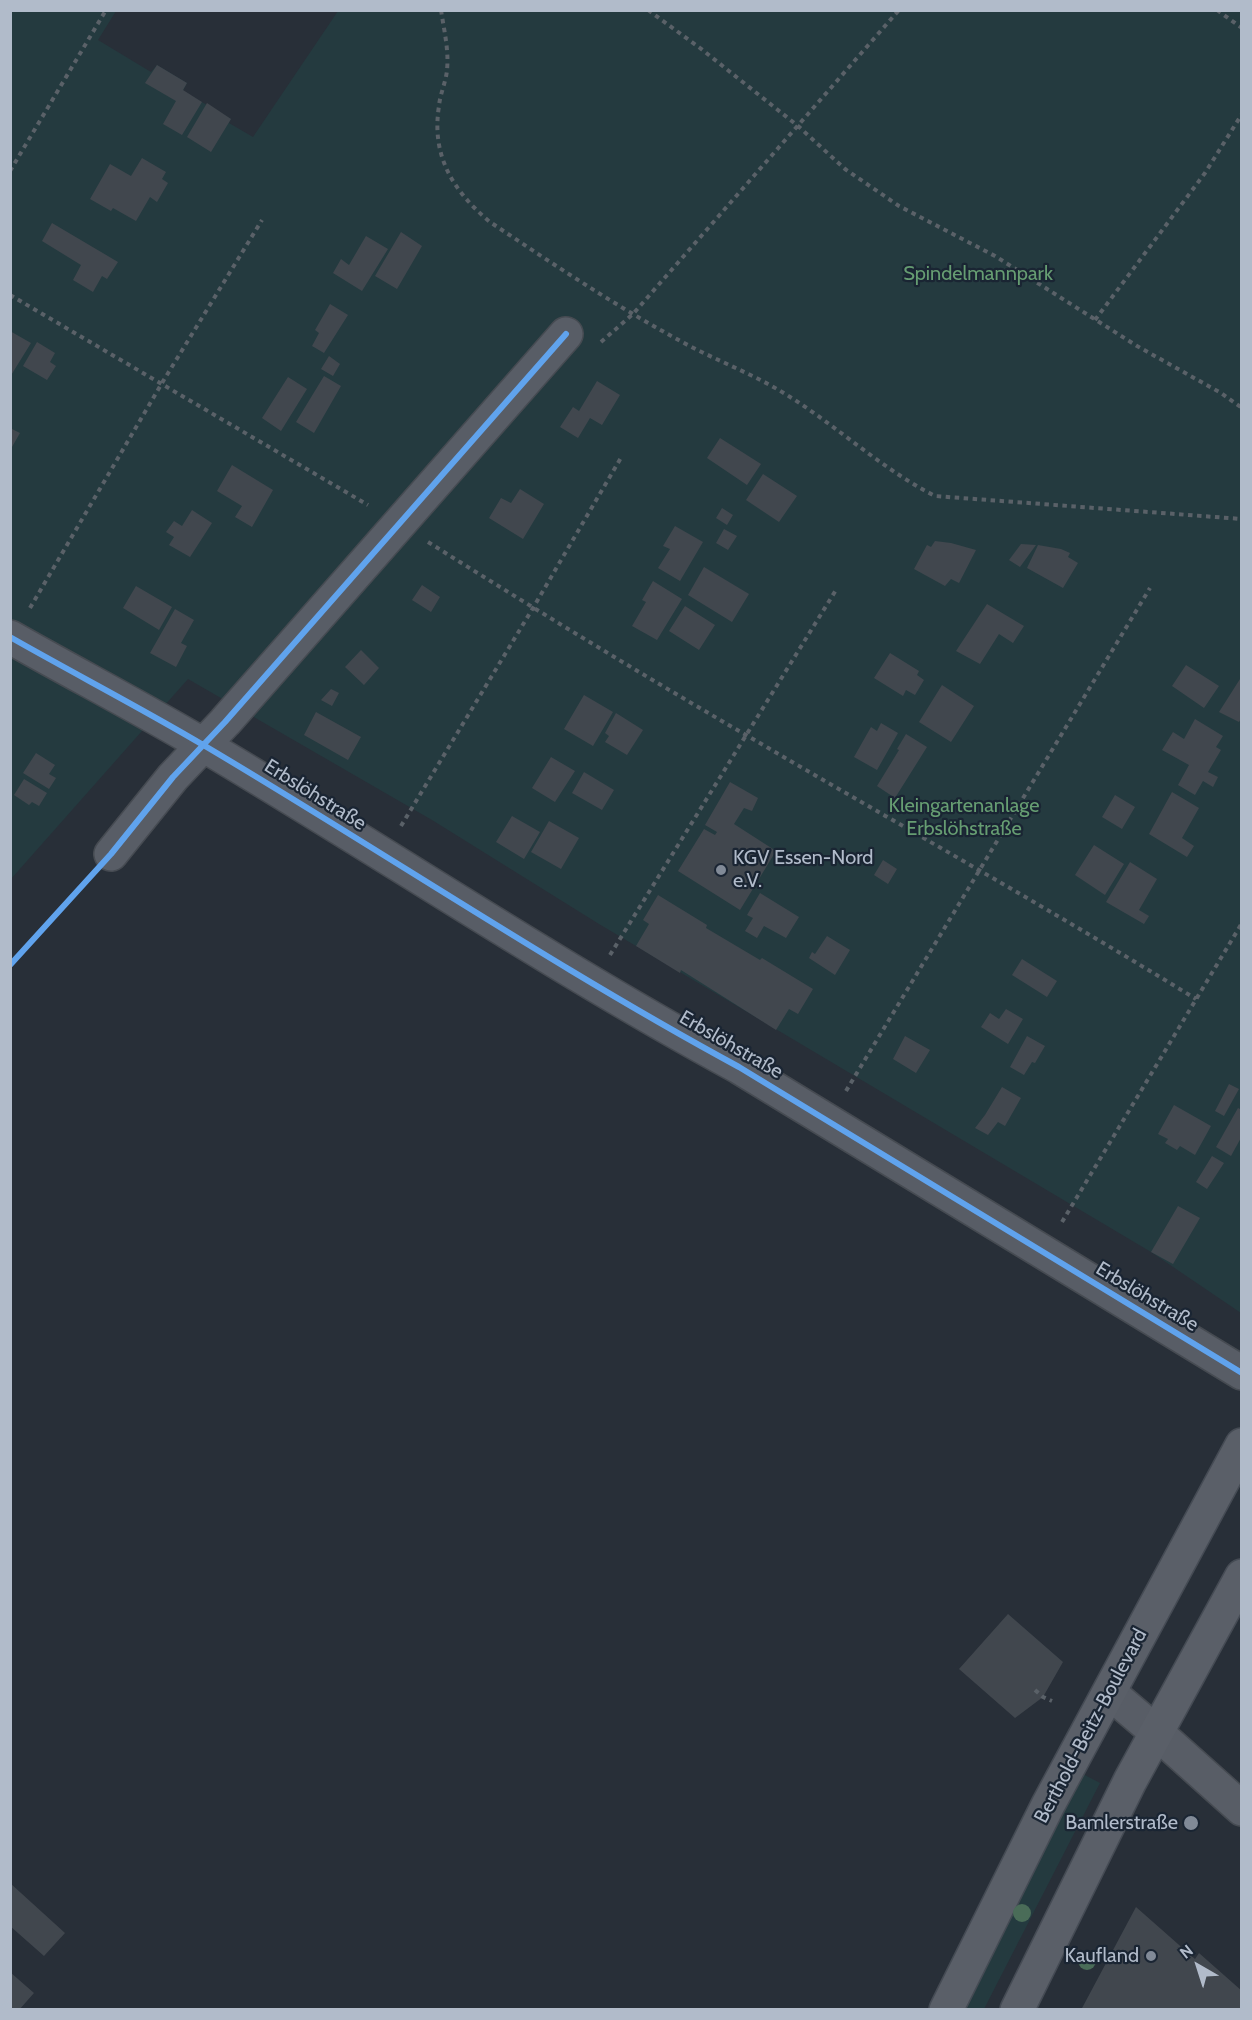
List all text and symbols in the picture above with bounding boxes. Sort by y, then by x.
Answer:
park label: Spindelmannpark [903,262,1053,286]
street label: Erbslöhstraße [260,754,370,836]
park label: Kleingartenanlage Erbslöhstraße [889,794,1039,841]
place label: KGV Essen-Nord e.V. [733,846,873,893]
marker: KGV Essen-Nord e.V. [714,863,728,877]
street label: Erbslöhstraße [675,1006,787,1084]
street label: Erbslöhstraße [1091,1257,1203,1337]
street label: Berthold-Beitz-Boulevard [1030,1625,1152,1827]
place label: Bamlerstraße [1065,1811,1178,1835]
marker: Bamlerstraße [1182,1814,1200,1832]
north arrow [1168,1936,1228,1996]
text: N [1176,1941,1197,1963]
place label: Kaufland [1064,1944,1139,1968]
marker: Kaufland [1144,1949,1158,1963]

